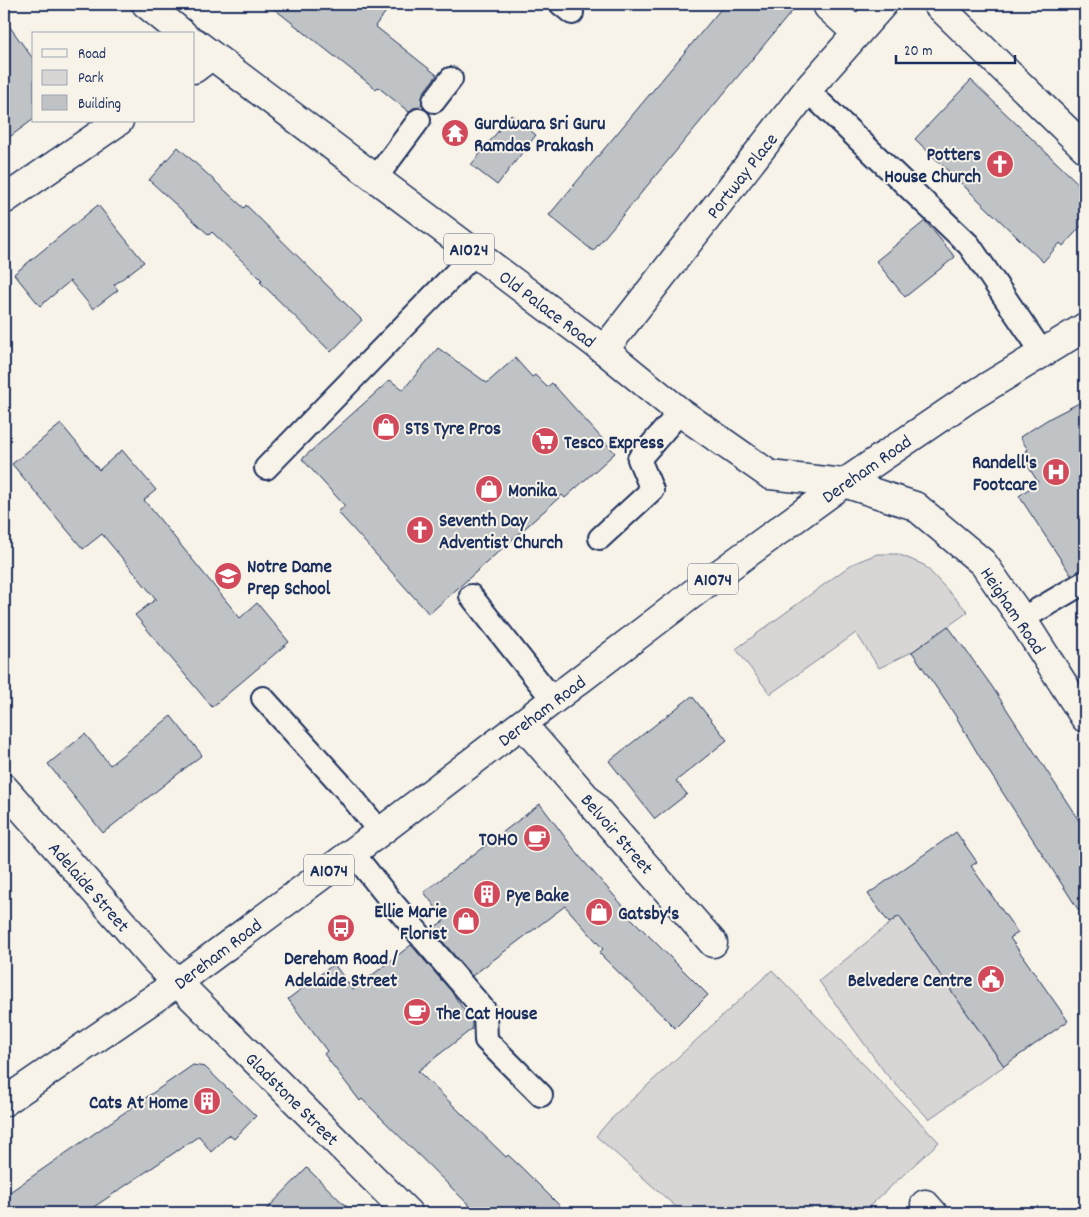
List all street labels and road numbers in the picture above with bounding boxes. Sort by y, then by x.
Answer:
street label: Portway Place [702,128,786,226]
road number: A1024 [444,233,494,264]
street label: Old Palace Road [492,265,600,356]
street label: Dereham Road [818,430,918,512]
street label: Heigham Road [972,563,1050,661]
road number: A1074 [688,564,738,594]
street label: Dereham Road [493,671,593,755]
street label: Belvoir Street [573,789,658,882]
street label: Adelaide Street [40,837,134,940]
road number: A1074 [304,854,354,886]
street label: Dereham Road [169,914,269,998]
street label: Gladstone Street [237,1047,344,1154]

